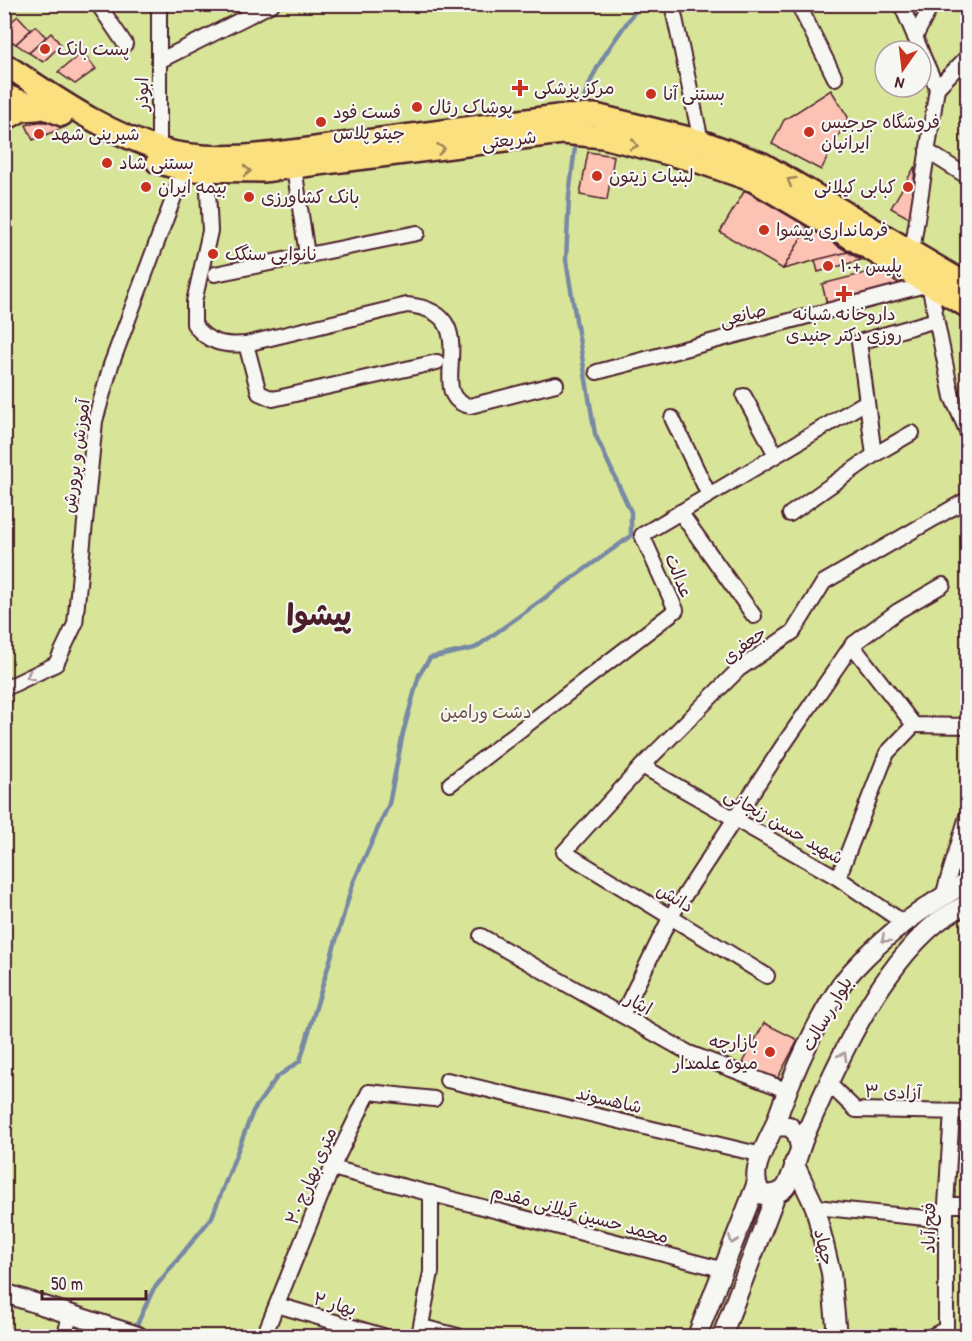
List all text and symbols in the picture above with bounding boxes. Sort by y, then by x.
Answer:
place label: پست بانک [57,36,129,61]
north arrow [873,39,933,99]
marker: پست بانک [38,42,52,56]
text: N [892,72,906,95]
place label: مرکز پزشکی [534,75,615,100]
street label: ابوذر [129,77,154,113]
marker: مرکز پزشکی [511,79,529,97]
place label: بستنی آنا [663,81,725,106]
marker: بستنی آنا [644,87,658,101]
place label: پوشاک رئال [429,94,513,119]
place label: فست فود جیتو پلاس [333,99,405,145]
marker: پوشاک رئال [410,100,424,114]
place label: فروشگاه جرجیس ایرانیان [821,109,940,155]
marker: فست فود جیتو پلاس [314,115,328,129]
place label: شیرینی شهد [51,121,140,146]
street label: شریعتی [480,124,538,155]
marker: فروشگاه جرجیس ایرانیان [802,125,816,139]
marker: شیرینی شهد [32,127,46,141]
one-way arrow [629,138,639,151]
one-way arrow [436,143,446,155]
place label: بستنی شاد [119,150,194,175]
marker: بستنی شاد [100,156,114,170]
place label: لبنیات زیتون [609,163,693,188]
one-way arrow [243,165,252,177]
marker: لبنیات زیتون [590,169,604,183]
place label: بیمه ایران [158,174,227,199]
place label: کبابی کیلانی [814,174,896,199]
one-way arrow [787,176,797,188]
marker: بیمه ایران [139,180,153,194]
marker: کبابی کیلانی [901,180,915,194]
place label: بانک کشاورزی [261,184,359,209]
marker: بانک کشاورزی [242,190,256,204]
place label: فرمانداری پیشوا [776,217,888,242]
marker: فرمانداری پیشوا [757,223,771,237]
place label: نانوایی سنگک [225,241,318,266]
marker: نانوایی سنگک [206,247,220,261]
place label: پلیس +۱۰ [840,253,902,278]
marker: پلیس +۱۰ [821,259,835,273]
marker: داروخانه شبانه روزی دکتر جنیدی [837,287,851,301]
street label: صانعی [717,296,769,333]
place label: داروخانه شبانه روزی دکتر جنیدی [786,301,902,347]
street label: آموزش و پرورش [55,396,96,515]
street label: عدالت [659,550,700,602]
district label: پیشوا [286,594,352,634]
street label: جعفری [716,620,771,670]
one-way arrow [25,669,36,681]
park label: دشت ورامین [440,699,532,724]
street label: شهید حسن زنجانی [720,781,848,870]
street label: دانش [652,877,698,918]
one-way arrow [882,932,892,943]
street label: بلوار رسالت [795,972,858,1056]
street label: ایثار [620,985,657,1021]
place label: بازارچه میوه علمدار [671,1029,758,1075]
marker: بازارچه میوه علمدار [763,1045,777,1059]
one-way arrow [836,1052,847,1062]
street label: آزادی ۳ [864,1078,923,1105]
street label: شاهسوند [574,1080,645,1119]
street label: ۲۰ متری بهارچ [279,1123,342,1228]
street label: محمد حسین گیلانی مقدم [488,1178,672,1251]
street label: فتح آباد [916,1202,941,1254]
street label: جهاد [808,1226,841,1268]
one-way arrow [728,1233,740,1244]
scale bar [42,1263,146,1301]
text: 50 m [51,1271,83,1296]
street label: بهار ۲ [311,1285,360,1322]

